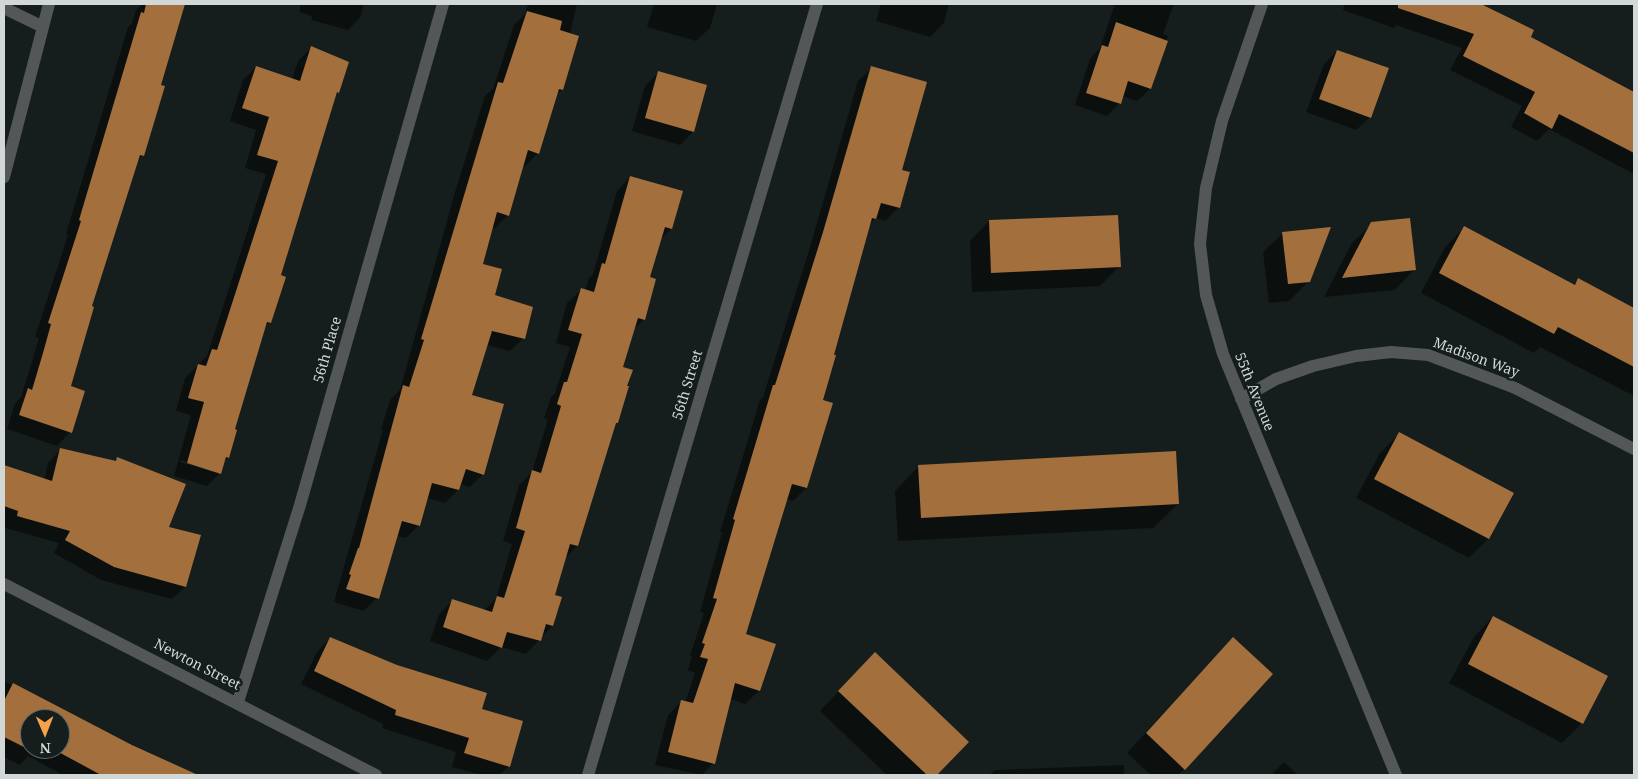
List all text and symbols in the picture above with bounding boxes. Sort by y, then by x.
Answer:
street label: 56th Place [311,315,345,385]
street label: Madison Way [1431,335,1521,381]
street label: 56th Street [669,348,707,422]
street label: 55th Avenue [1231,350,1277,434]
street label: Newton Street [151,636,243,694]
north arrow [20,709,70,759]
text: N [40,739,51,758]

